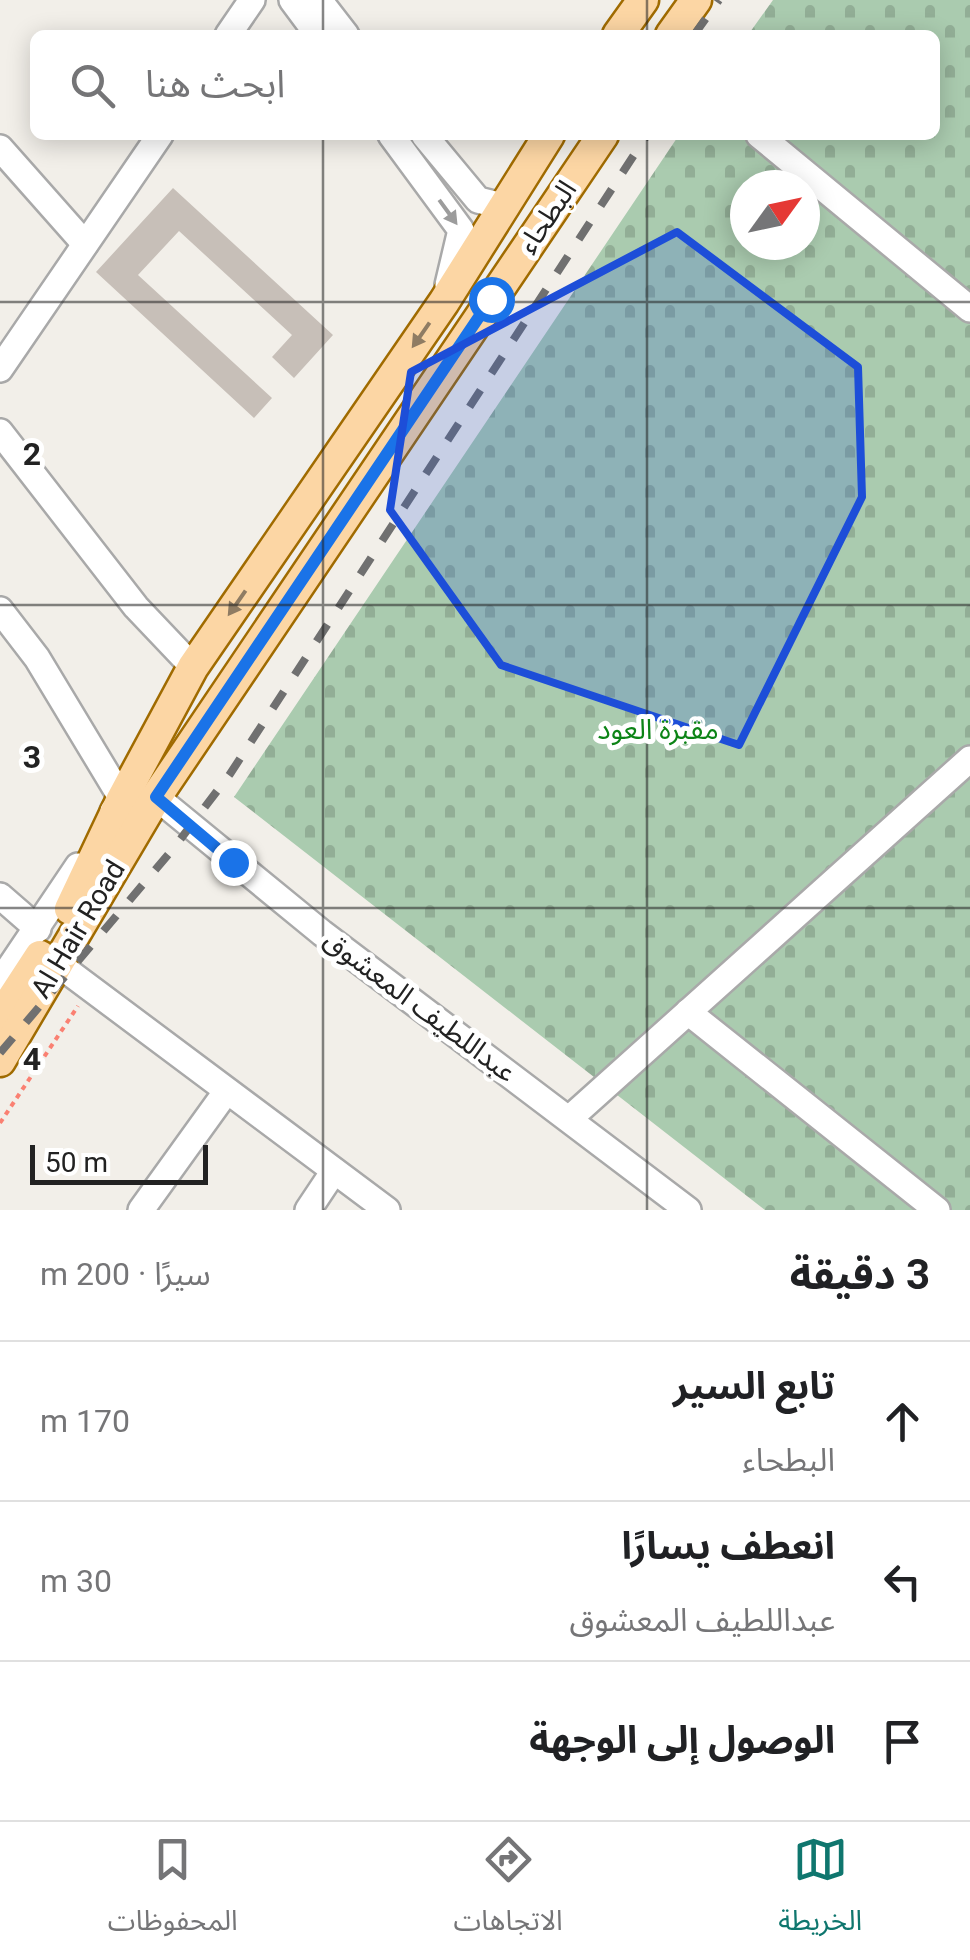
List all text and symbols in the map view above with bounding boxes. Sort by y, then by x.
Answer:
search box [30,30,940,140]
icon: search [65,58,120,113]
text: ابحث هنا [145,62,285,106]
north arrow [730,170,820,260]
street label: البطحاء [511,174,583,260]
one-way arrow [438,199,458,225]
route start [469,277,515,323]
one-way arrow [412,322,431,348]
text: 2 [23,435,41,473]
one-way arrow [228,589,247,616]
park label: مقبرة العود [597,713,719,746]
text: 3 [23,738,41,776]
route end [211,840,257,886]
street label: Al Hair Road [24,854,132,1004]
street label: عبداللطيف المعشوق [317,923,523,1089]
text: 4 [23,1040,41,1078]
scale bar [30,1140,208,1184]
text: 50 m [45,1146,108,1179]
text: 3 دقيقة [790,1250,930,1299]
text: سيرًا · 200 m [40,1255,211,1293]
text: تابع السير [673,1364,835,1408]
icon: ahead [875,1394,930,1449]
text: 170 m [40,1402,130,1440]
text: البطحاء [743,1441,835,1479]
text: انعطف يسارًا [621,1524,835,1568]
icon: left [875,1554,930,1609]
text: 30 m [40,1562,112,1600]
text: عبداللطيف المعشوق [569,1601,835,1639]
icon: arrive [875,1714,930,1769]
text: الوصول إلى الوجهة [529,1718,835,1762]
tab: المحفوظات [108,1832,238,1951]
tab: الاتجاهات [453,1832,563,1951]
tab: الخريطة [778,1832,862,1951]

